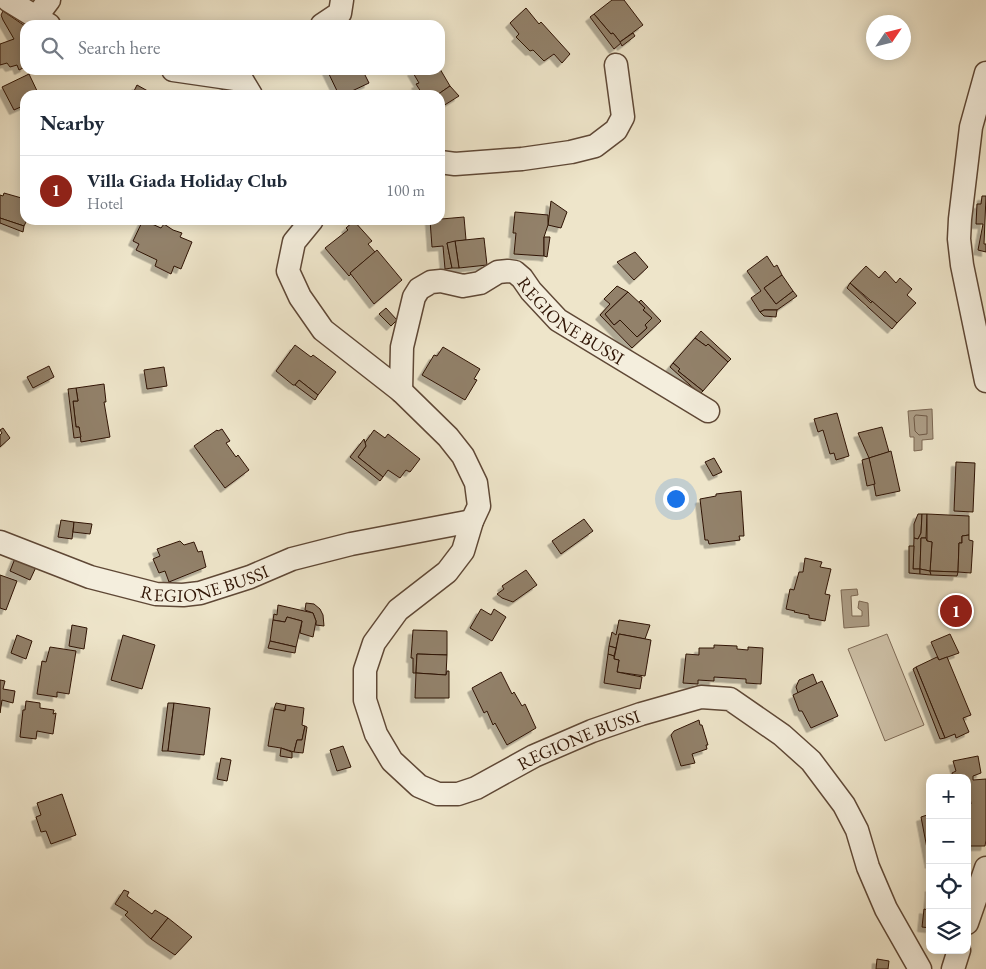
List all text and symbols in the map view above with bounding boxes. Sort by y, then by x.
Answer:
north arrow [866,15,911,60]
search box [20,20,445,75]
icon: search [38,34,66,62]
text: Search here [78,35,160,60]
text: Nearby [40,109,104,136]
text: Villa Giada Holiday Club [87,168,287,193]
text: 1 [52,180,60,201]
text: 100 m [386,180,425,201]
text: Hotel [87,193,123,214]
street label: REGIONE BUSSI [513,272,629,369]
your location [663,486,689,512]
street label: REGIONE BUSSI [139,559,272,606]
pin: 1 [940,592,972,630]
street label: REGIONE BUSSI [513,704,643,775]
map controls [926,774,971,954]
button: + [926,774,971,819]
button: − [926,819,971,864]
button: locate [926,864,971,909]
button: layers [926,909,971,954]

